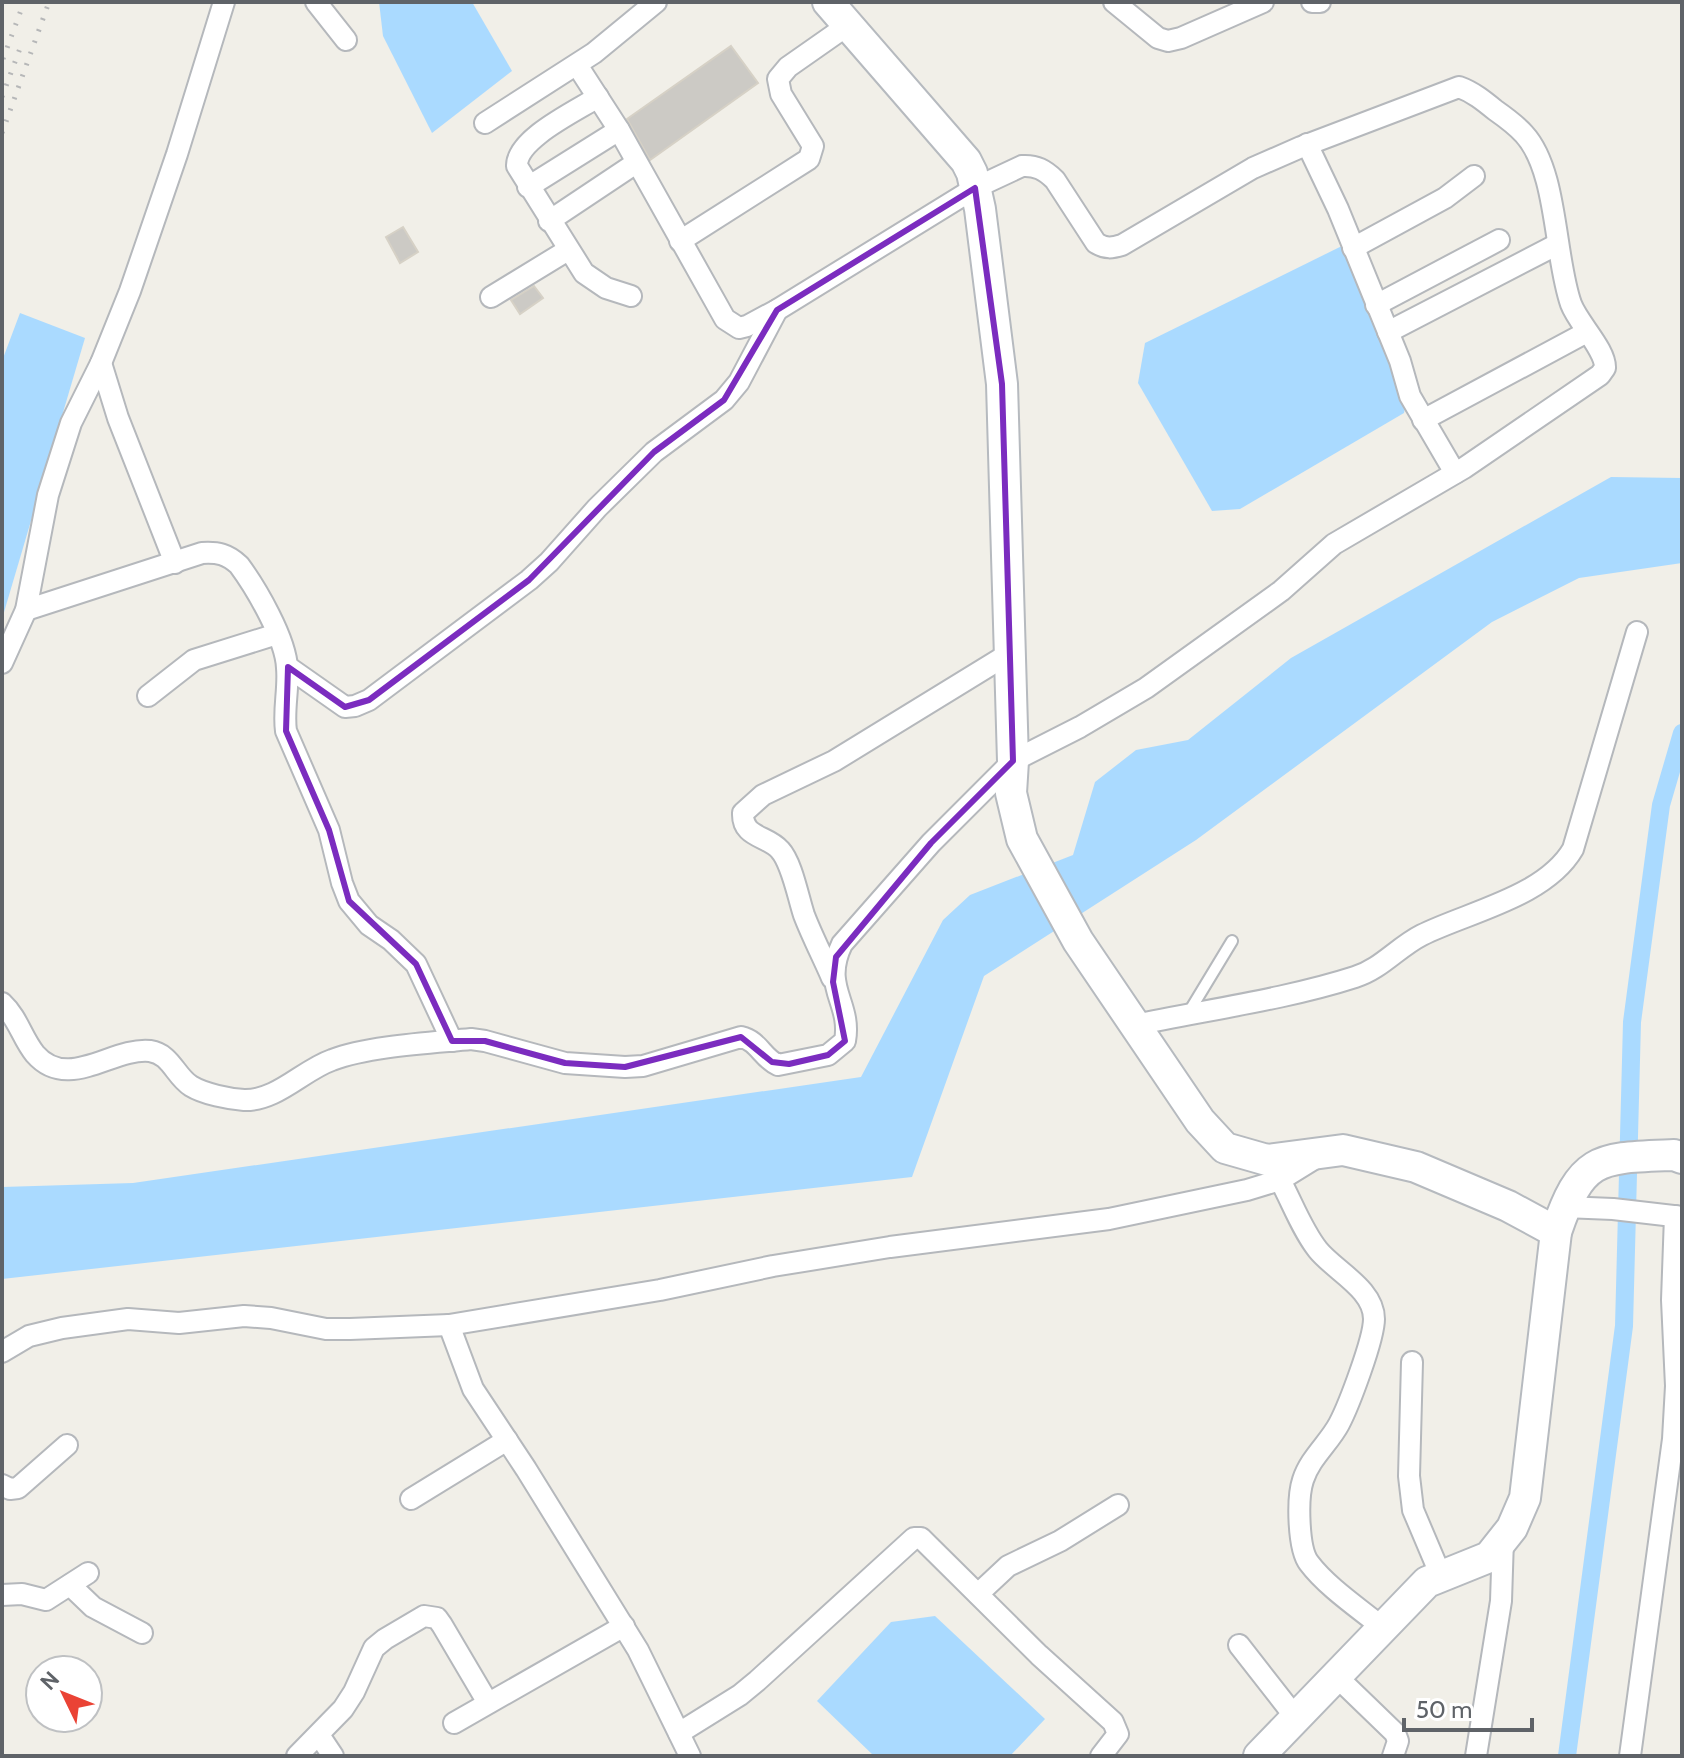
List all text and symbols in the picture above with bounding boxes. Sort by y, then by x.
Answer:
north arrow [24,1654,104,1734]
text: N [35,1666,65,1696]
scale bar [1404,1682,1532,1732]
text: 50 m [1416,1695,1472,1724]

